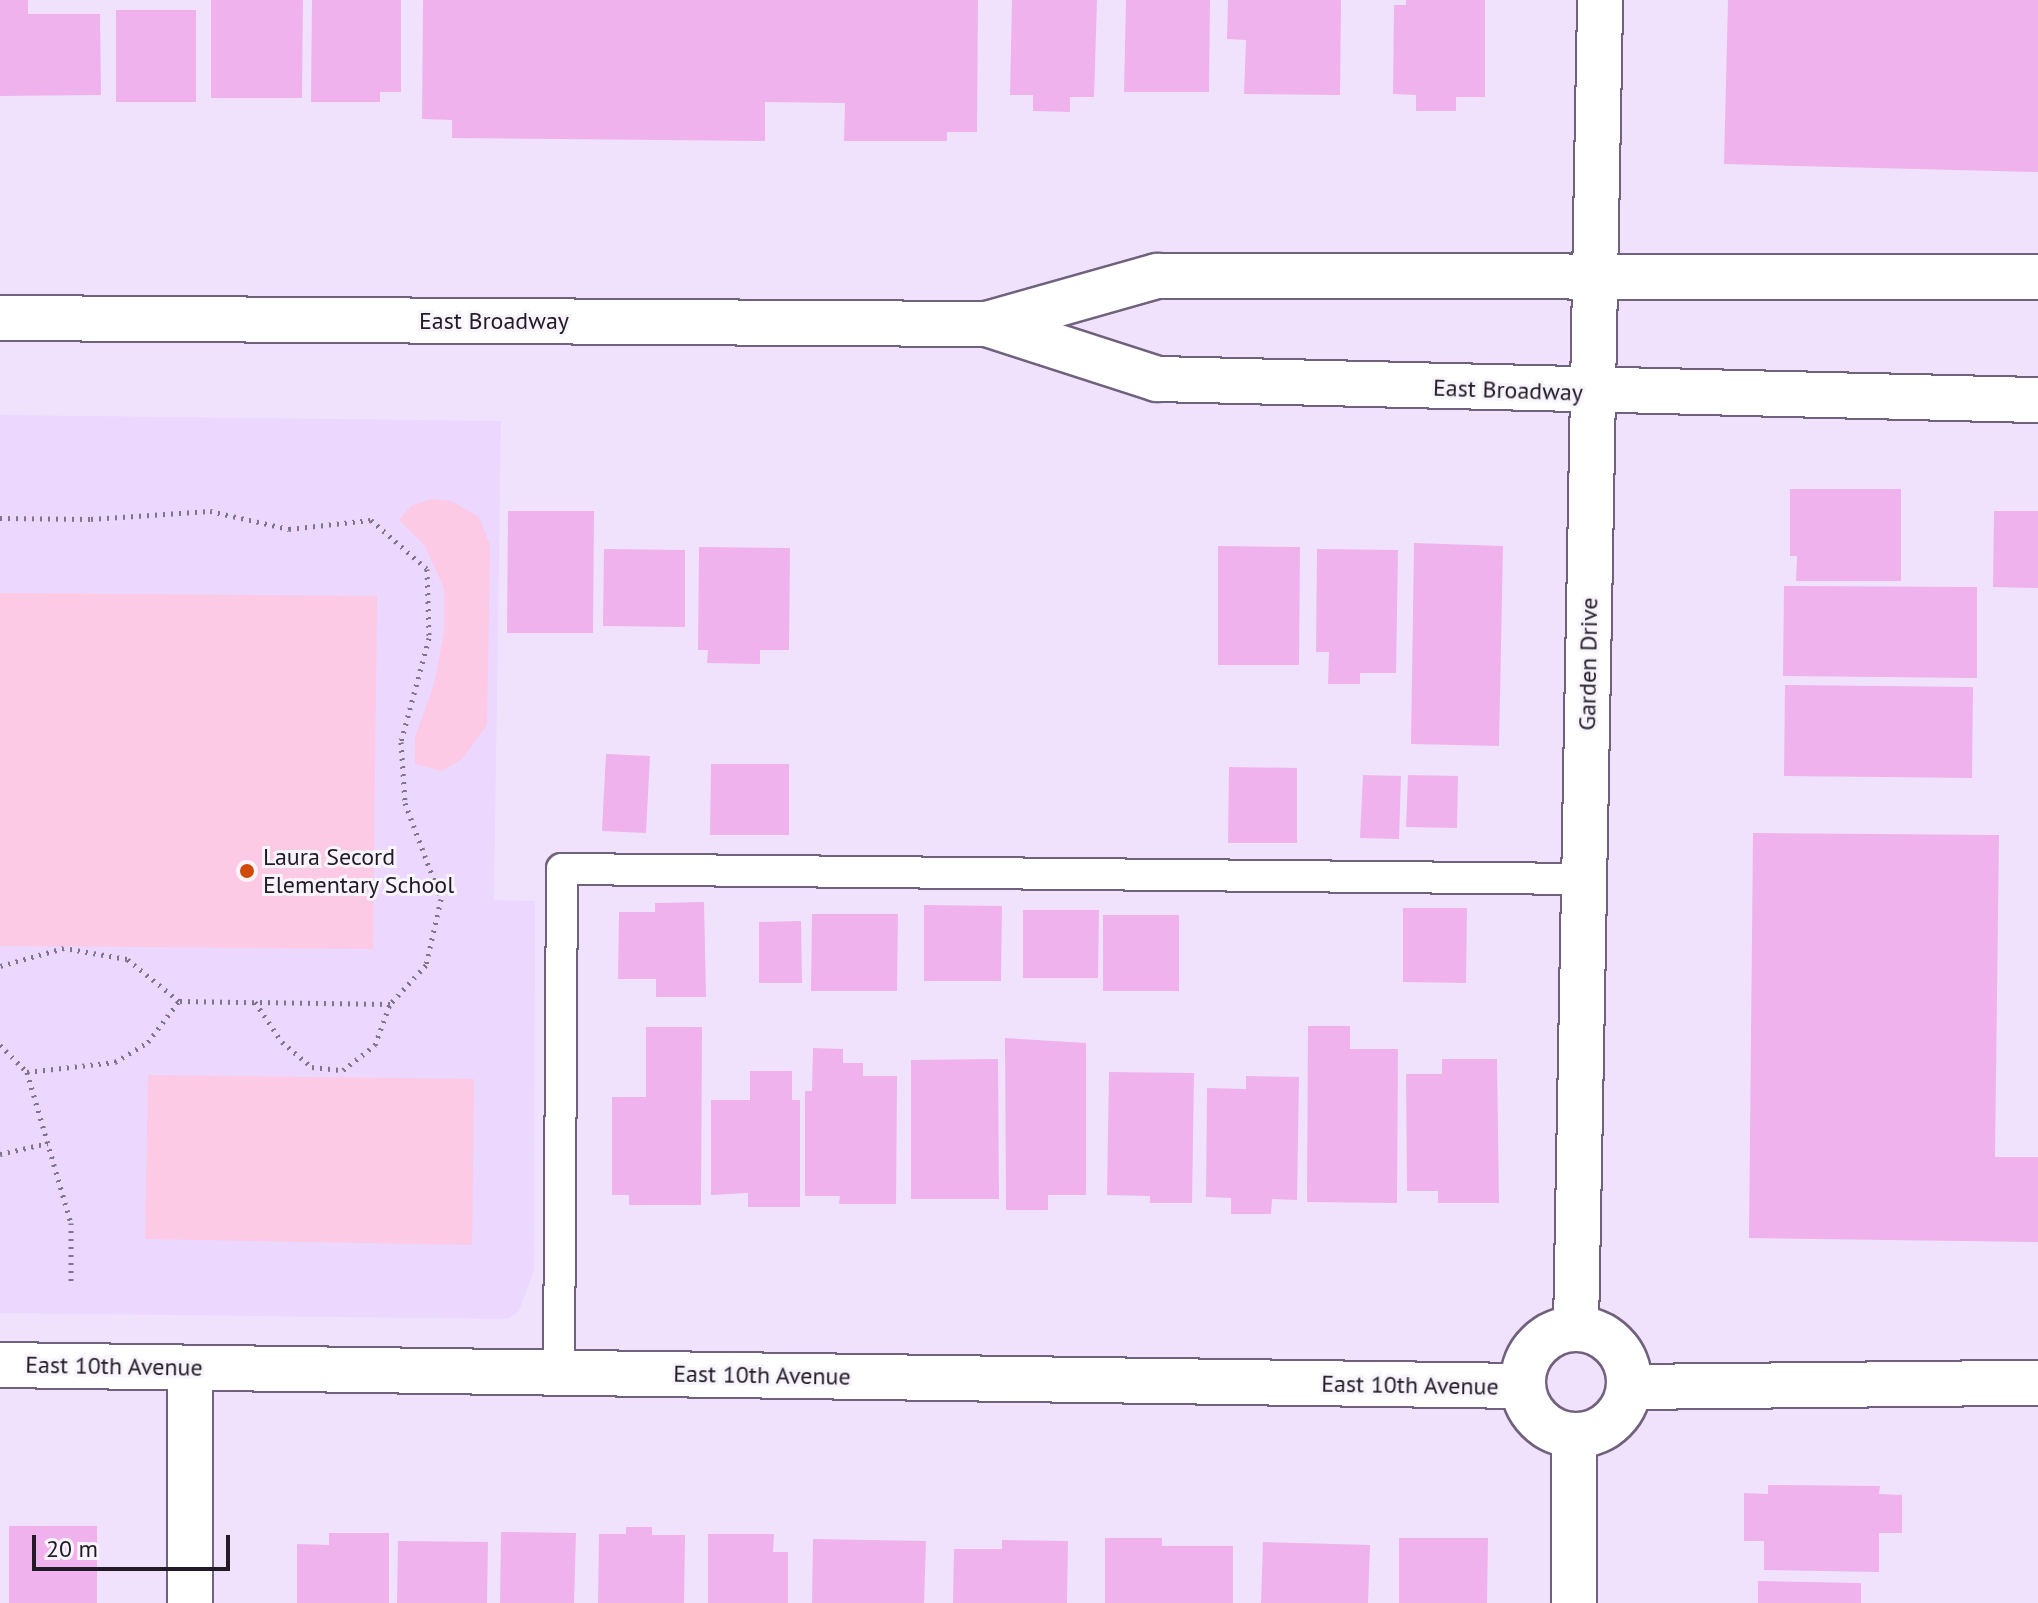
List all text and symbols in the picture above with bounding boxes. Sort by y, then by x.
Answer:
street label: East Broadway [419,307,569,335]
street label: East Broadway [1433,373,1583,407]
street label: Garden Drive [1572,597,1604,731]
place label: Laura Secord Elementary School [263,843,455,899]
marker: Laura Secord Elementary School [238,862,256,880]
street label: East 10th Avenue [25,1350,203,1382]
street label: East 10th Avenue [673,1359,851,1391]
street label: East 10th Avenue [1321,1369,1499,1401]
scale bar [36,1519,234,1569]
text: 20 m [46,1533,98,1564]

